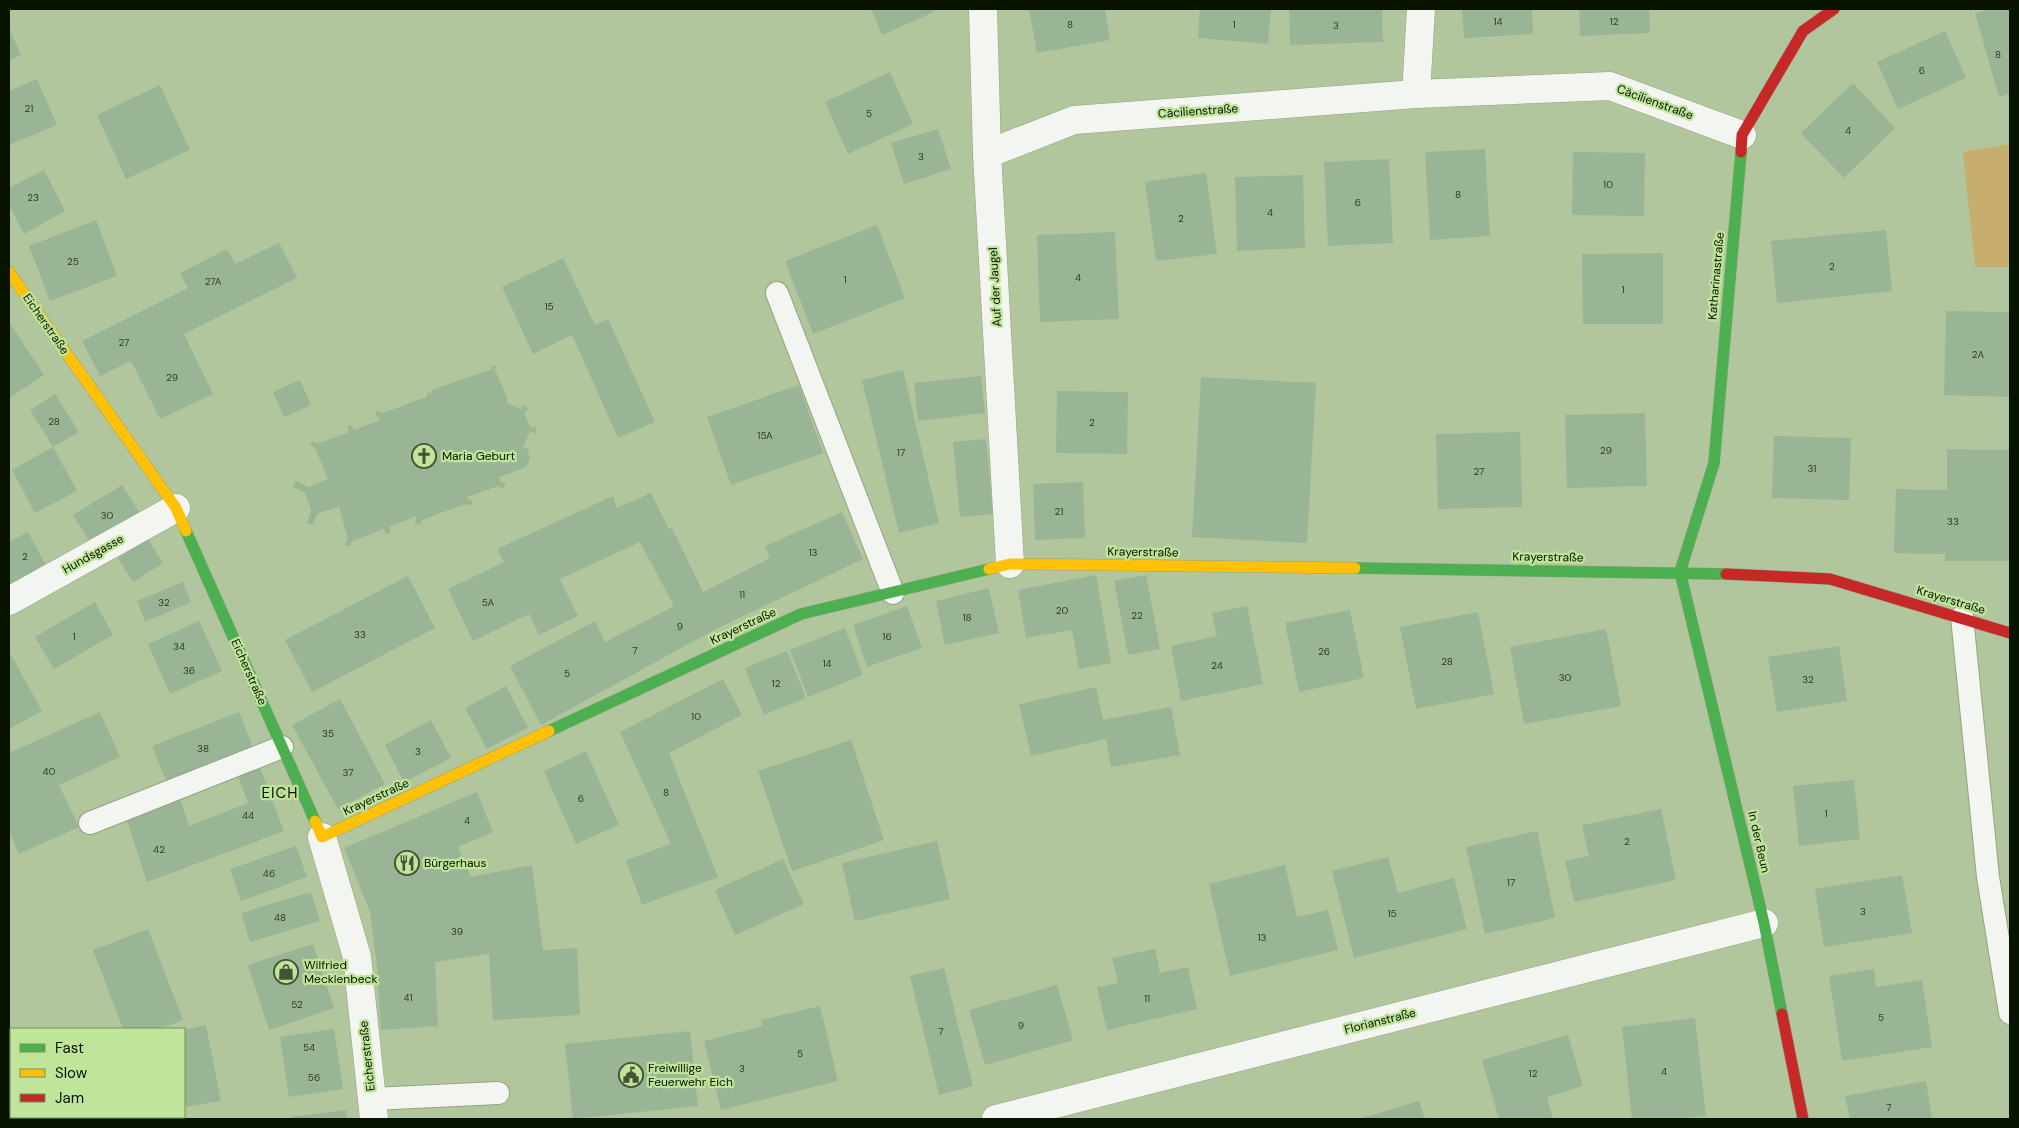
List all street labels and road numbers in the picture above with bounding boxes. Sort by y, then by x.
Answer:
street label: Cäcilienstraße [1615,81,1696,123]
street label: Cäcilienstraße [1157,100,1239,122]
street label: Katharinastraße [1704,231,1728,321]
street label: Auf der Jaugel [985,247,1005,327]
street label: Eicherstraße [19,290,73,358]
street label: Hundsgasse [60,531,127,577]
street label: Krayerstraße [1107,543,1179,561]
street label: Krayerstraße [1512,548,1584,566]
street label: Krayerstraße [1915,582,1988,618]
street label: Krayerstraße [707,604,779,648]
street label: Eicherstraße [227,636,271,708]
street label: Krayerstraße [340,775,412,819]
street label: In der Beun [1744,810,1774,874]
street label: Florianstraße [1343,1004,1418,1038]
street label: Eicherstraße [355,1020,379,1092]

